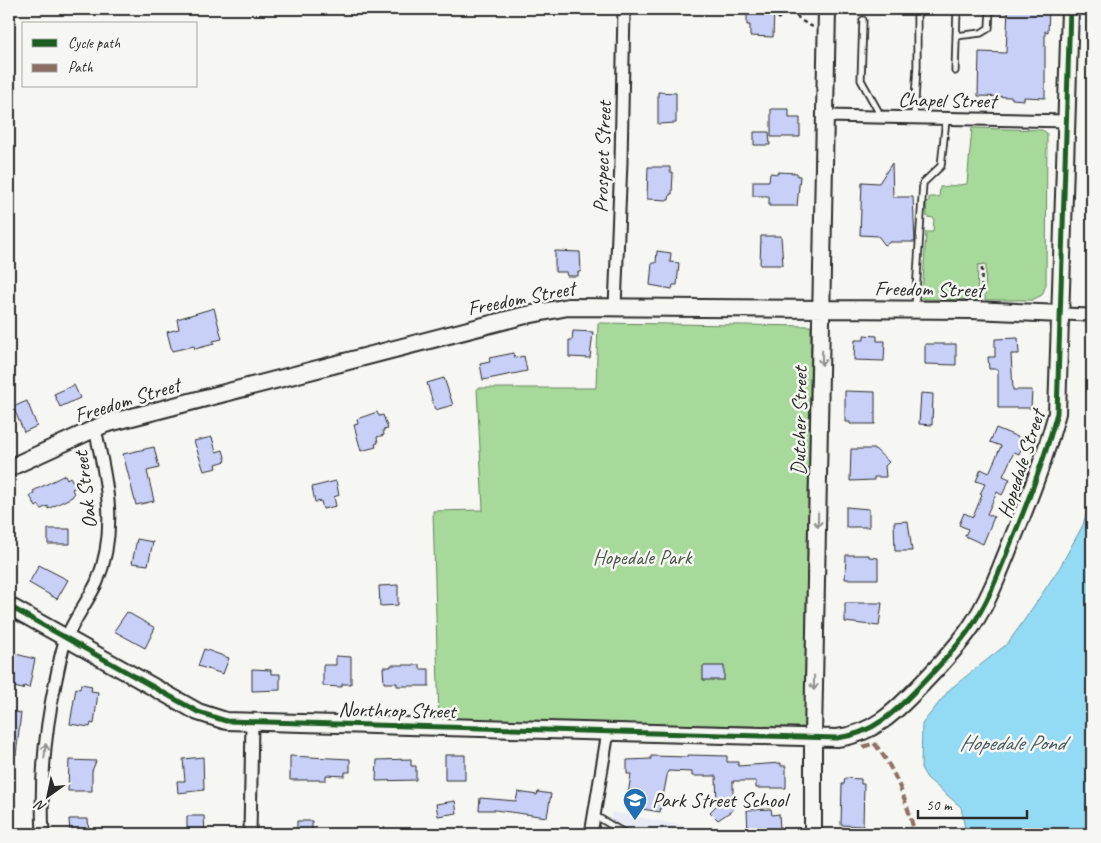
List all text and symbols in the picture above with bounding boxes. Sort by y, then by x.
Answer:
legend [22,22,198,88]
text: Cycle path [68,34,120,53]
text: Path [68,58,94,77]
street label: Chapel Street [898,86,999,114]
street label: Prospect Street [587,99,617,213]
street label: Freedom Street [465,274,580,321]
street label: Freedom Street [874,275,987,303]
one-way arrow [817,350,826,366]
street label: Dutcher Street [785,364,813,475]
street label: Freedom Street [71,371,186,428]
street label: Hopedale Street [991,404,1052,521]
street label: Oak Street [67,448,103,530]
one-way arrow [813,512,823,528]
park label: Hopedale Park [593,544,693,570]
one-way arrow [809,674,819,691]
street label: Northrop Street [338,696,458,724]
water label: Hopedale Pond [959,729,1072,757]
one-way arrow [40,743,50,759]
north arrow [22,770,72,820]
school or university icon: Park Street School [622,787,648,821]
place label: Park Street School [652,787,790,813]
scale bar [918,788,1027,820]
text: N [31,796,49,816]
text: 50 m [926,796,953,815]

